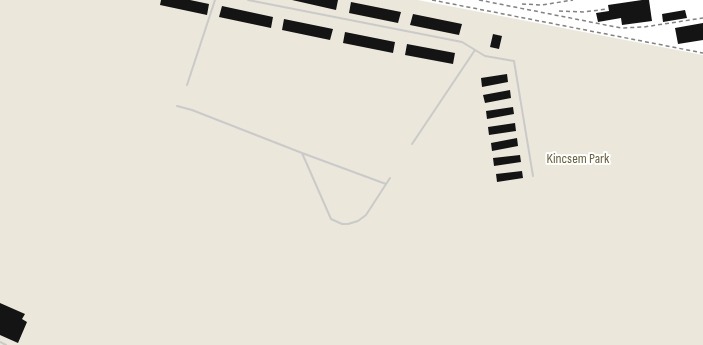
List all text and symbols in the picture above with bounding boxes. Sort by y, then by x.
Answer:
park label: Kincsem Park [547,151,609,167]

